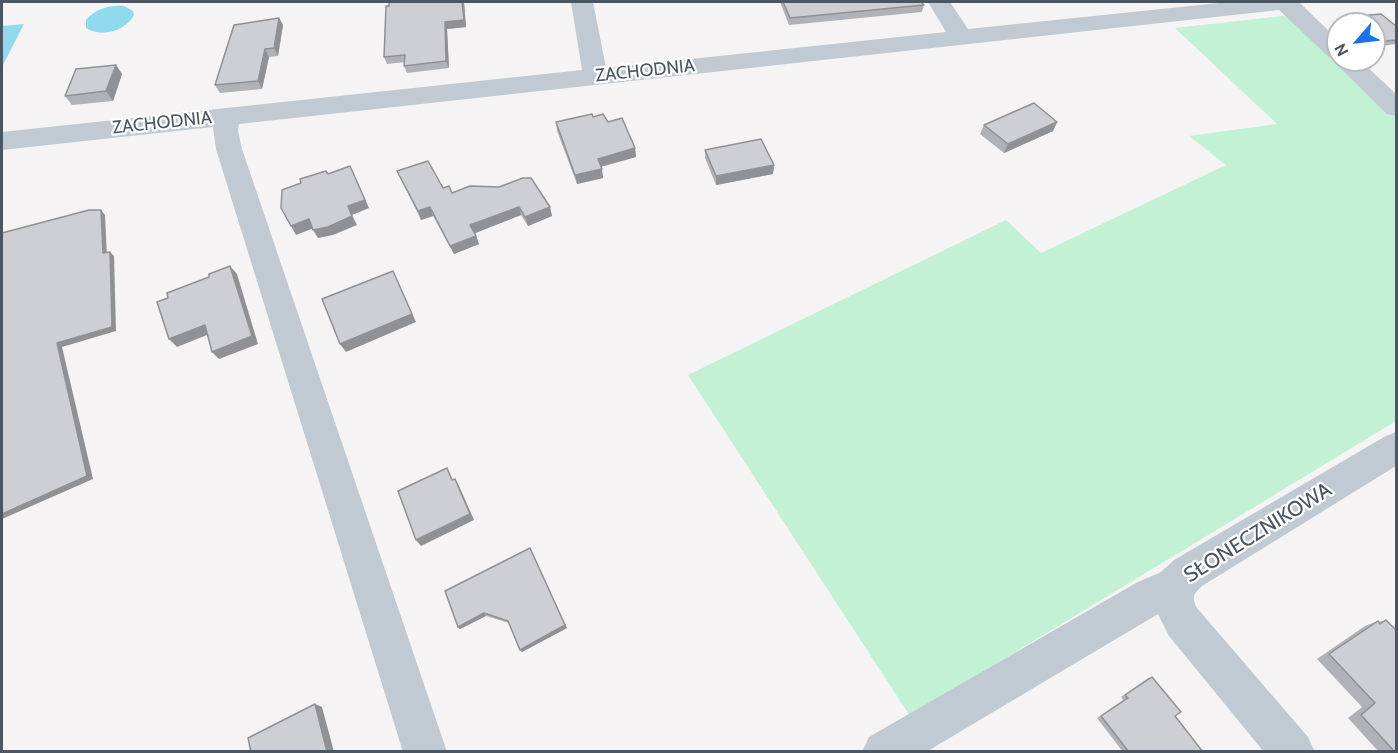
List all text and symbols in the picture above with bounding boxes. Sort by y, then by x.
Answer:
north arrow [1326,12,1386,72]
text: N [1330,40,1352,59]
street label: ZACHODNIA [594,55,696,87]
street label: ZACHODNIA [111,107,213,139]
street label: SŁONECZNIKOWA [1180,478,1336,588]

